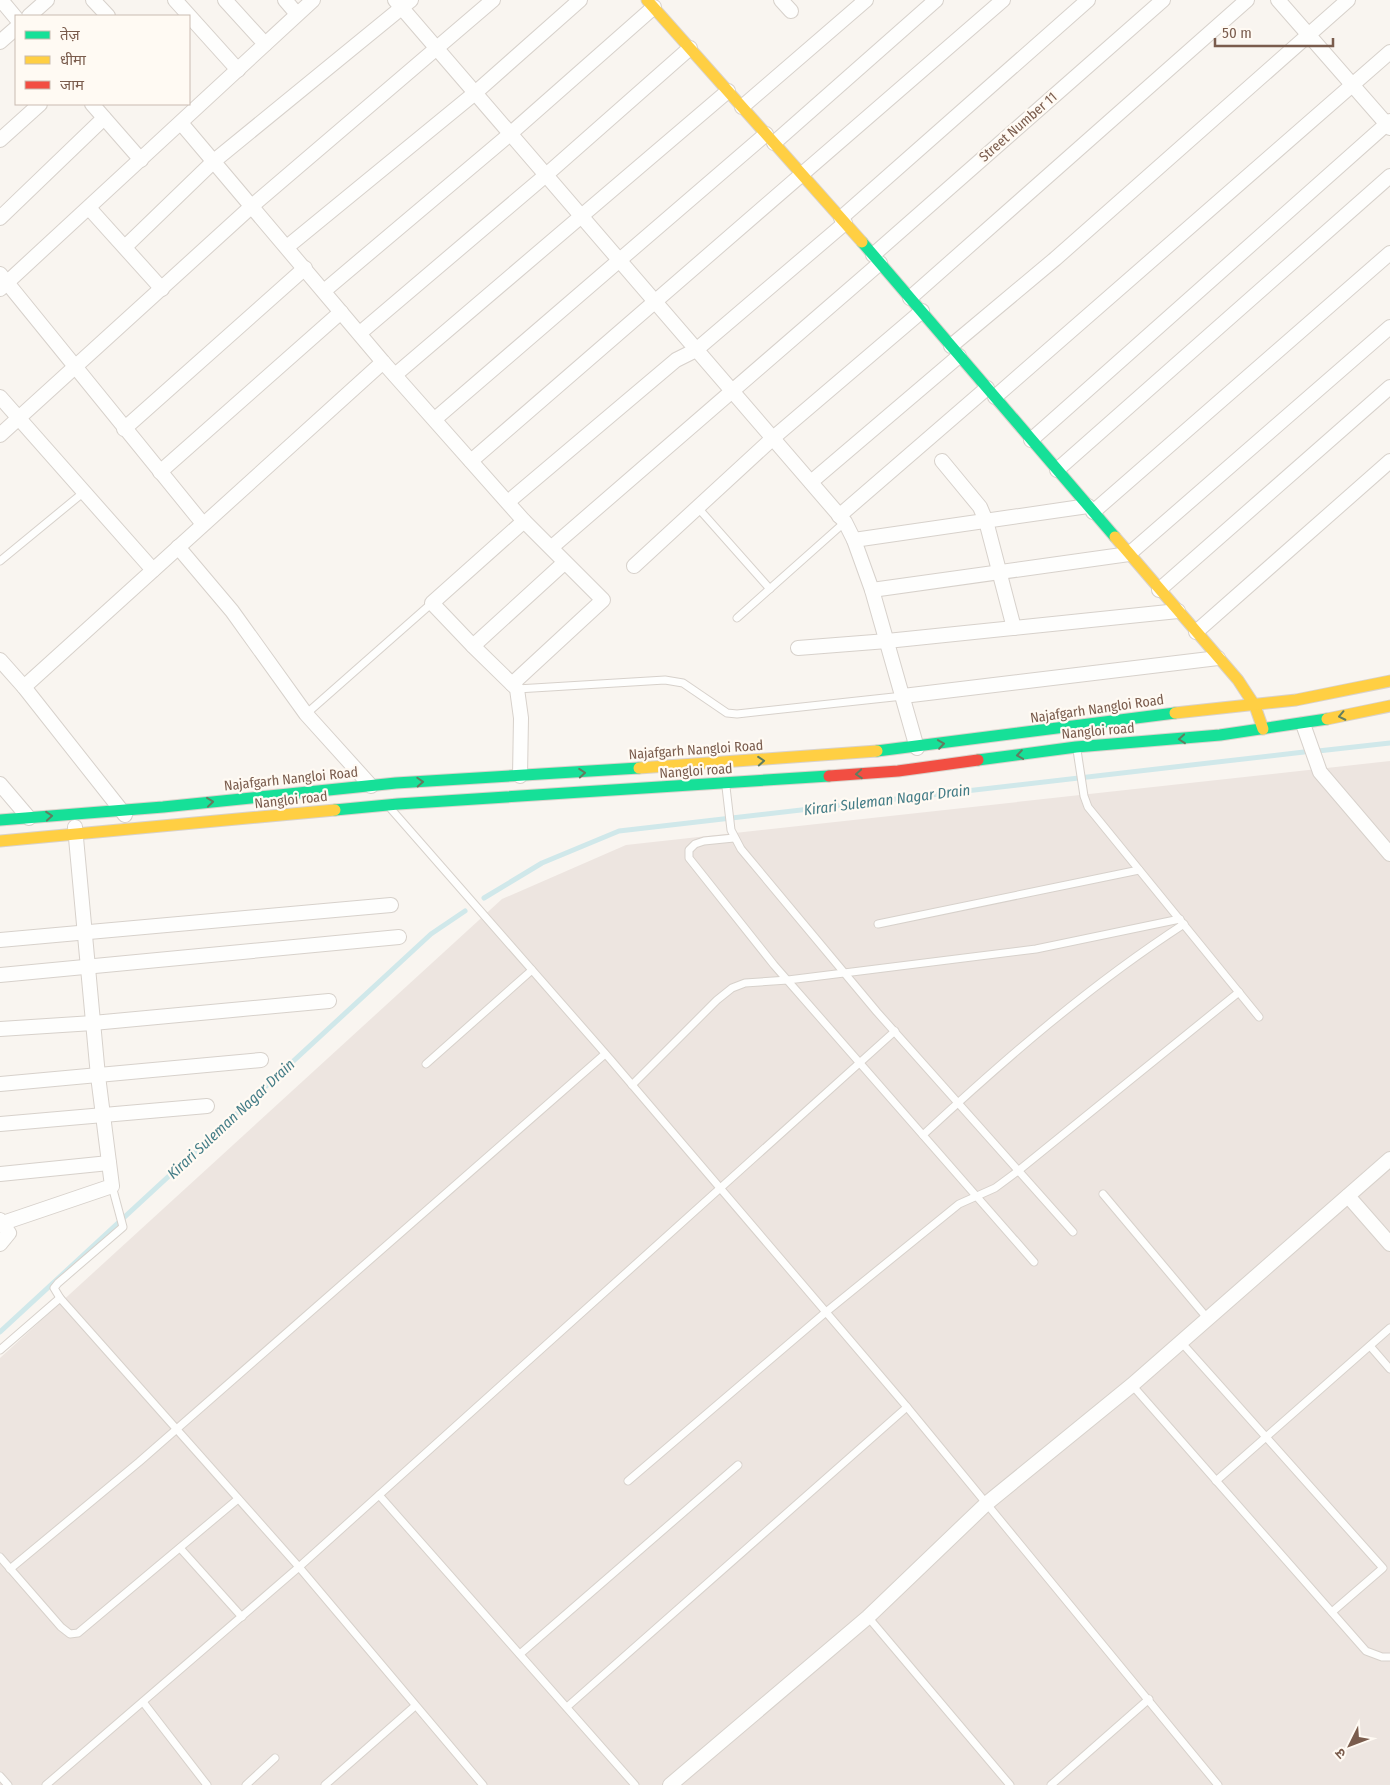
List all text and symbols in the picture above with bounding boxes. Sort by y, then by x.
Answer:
legend [15,15,190,105]
scale bar [1215,15,1332,47]
text: 50 m [1222,24,1252,42]
text: तेज़ [60,26,81,44]
text: धीमा [60,51,87,69]
text: जाम [60,76,85,94]
street label: Street Number 11 [976,89,1060,165]
street label: Najafgarh Nangloi Road [1029,691,1165,727]
one-way arrow [1338,710,1347,721]
street label: Nangloi road [1061,719,1135,743]
one-way arrow [1177,733,1185,744]
street label: Najafgarh Nangloi Road [628,737,764,763]
one-way arrow [936,740,945,750]
one-way arrow [1016,749,1024,759]
one-way arrow [758,755,766,766]
street label: Nangloi road [659,760,733,782]
street label: Najafgarh Nangloi Road [223,764,359,794]
one-way arrow [578,767,586,778]
one-way arrow [854,768,862,779]
one-way arrow [416,777,424,788]
water label: Kirari Suleman Nagar Drain [803,781,971,819]
street label: Nangloi road [254,788,328,812]
one-way arrow [207,797,215,808]
one-way arrow [45,811,53,822]
water label: Kirari Suleman Nagar Drain [164,1055,298,1183]
north arrow [1325,1720,1375,1770]
text: उ [1331,1744,1350,1762]

